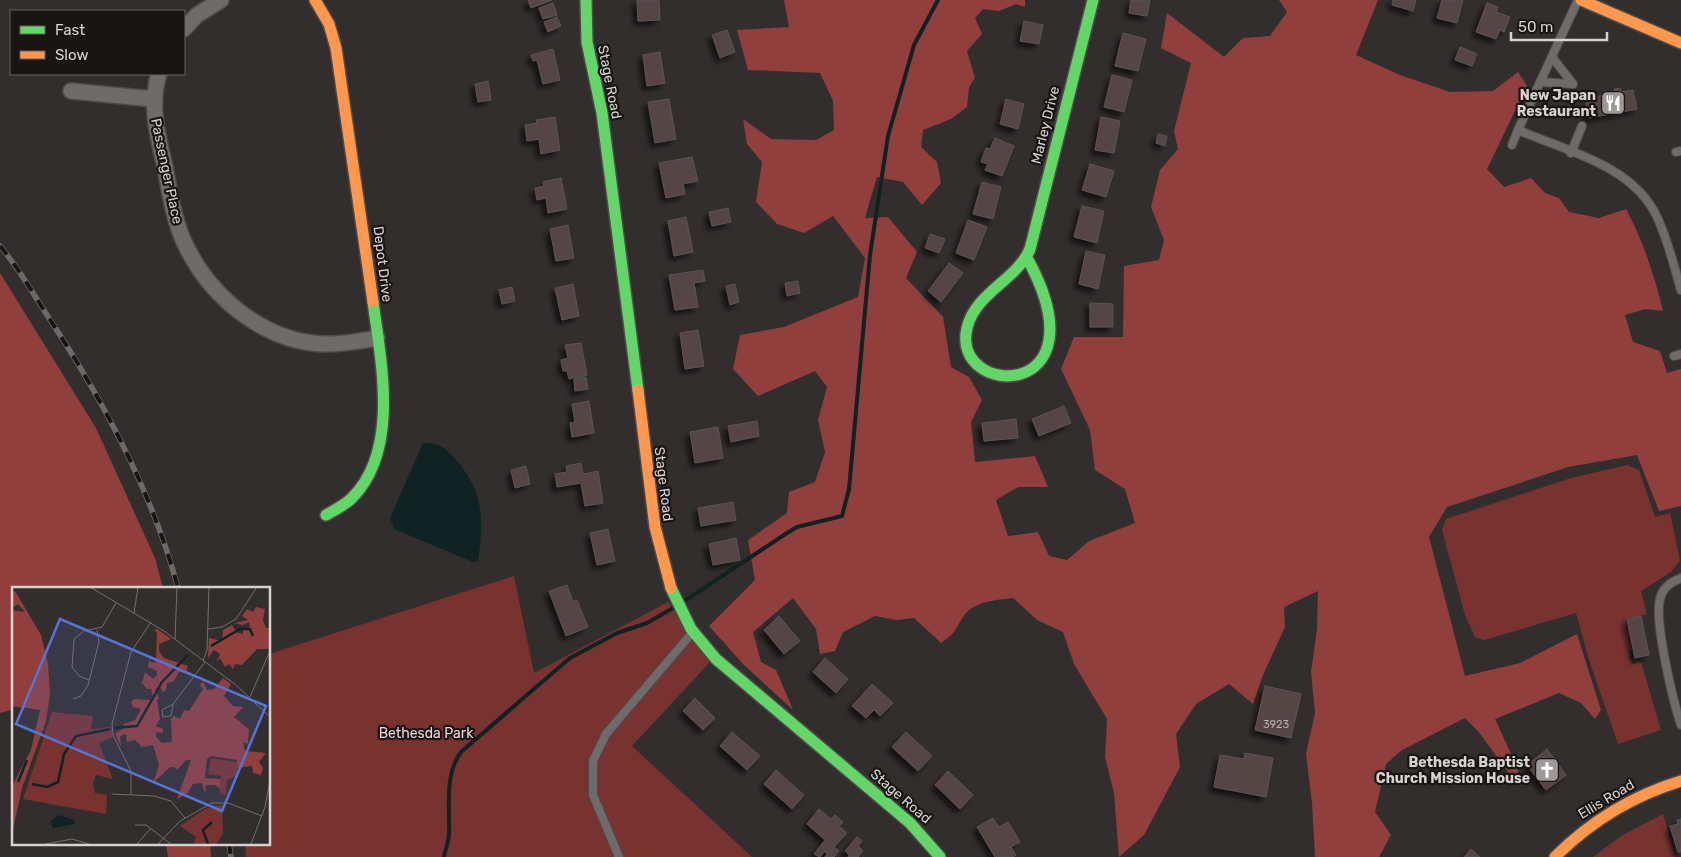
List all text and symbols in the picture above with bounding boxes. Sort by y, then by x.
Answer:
legend [10,10,185,75]
scale bar [1511,10,1607,42]
text: 50 m [1518,18,1553,36]
text: Fast [55,21,85,39]
street label: Stage Road [594,44,625,120]
text: Slow [55,46,88,64]
street label: Marley Drive [1028,84,1063,166]
place label: New Japan Restaurant [1517,87,1596,120]
restaurant icon: New Japan Restaurant [1600,90,1626,116]
street label: Passenger Place [147,117,186,226]
street label: Depot Drive [369,225,396,303]
street label: Stage Road [651,446,676,522]
inset map [12,587,270,844]
house number: 3923 [1263,718,1289,731]
park label: Bethesda Park [379,725,474,742]
place label: Bethesda Baptist Church Mission House [1376,754,1530,787]
church icon: Bethesda Baptist Church Mission House [1534,757,1560,783]
street label: Stage Road [867,765,934,827]
street label: Ellis Road [1575,776,1637,823]

